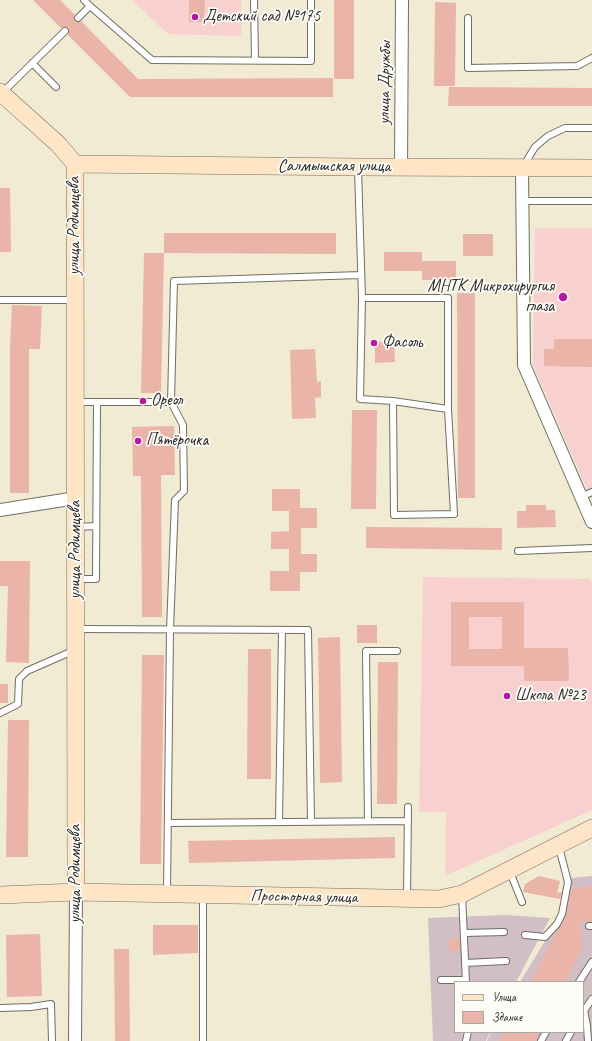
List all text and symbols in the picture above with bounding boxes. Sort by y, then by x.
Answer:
place label: Детский сад №175 [203,7,320,27]
marker: Детский сад №175 [190,12,200,22]
street label: улица Дружбы [374,41,396,125]
street label: Салмышская улица [278,157,390,177]
street label: улица Родимцева [65,177,85,275]
place label: МНТК Микрохирургия глаза [427,277,554,317]
marker: МНТК Микрохирургия глаза [557,291,569,303]
place label: Фасоль [382,333,423,353]
marker: Фасоль [369,338,379,348]
place label: Ореол [151,391,182,411]
marker: Ореол [138,396,148,406]
place label: Пятёрочка [146,431,208,451]
marker: Пятёрочка [133,436,143,446]
street label: улица Родимцева [66,501,86,599]
place label: Школа №23 [515,686,586,706]
marker: Школа №23 [502,691,512,701]
street label: улица Родимцева [66,825,86,923]
street label: Просторная улица [250,886,358,908]
legend [454,981,584,1033]
text: Улица [492,989,516,1005]
text: Здание [492,1009,522,1025]

